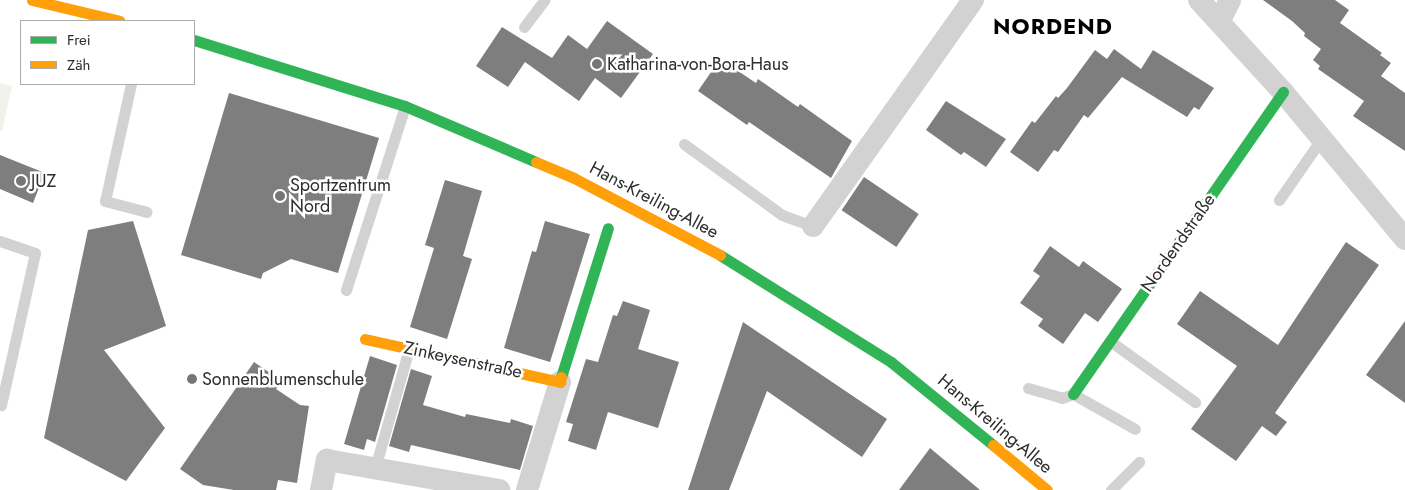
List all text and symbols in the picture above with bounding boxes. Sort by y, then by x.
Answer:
district label: NORDEND [992,14,1114,40]
legend [20,20,195,85]
text: Frei [67,29,91,51]
place label: Katharina-von-Bora-Haus [607,53,788,75]
text: Zäh [67,54,90,76]
marker: Katharina-von-Bora-Haus [591,58,603,70]
street label: Hans-Kreiling-Allee [586,157,722,243]
place label: JUZ [31,170,56,192]
marker: JUZ [15,175,27,187]
place label: Sportzentrum Nord [290,175,391,218]
marker: Sportzentrum Nord [274,190,286,202]
street label: Nordendstraße [1136,190,1220,296]
street label: Zinkeysenstraße [402,337,524,383]
place label: Sonnenblumenschule [202,368,364,390]
street label: Hans-Kreiling-Allee [933,370,1057,478]
marker: Sonnenblumenschule [186,373,198,385]

